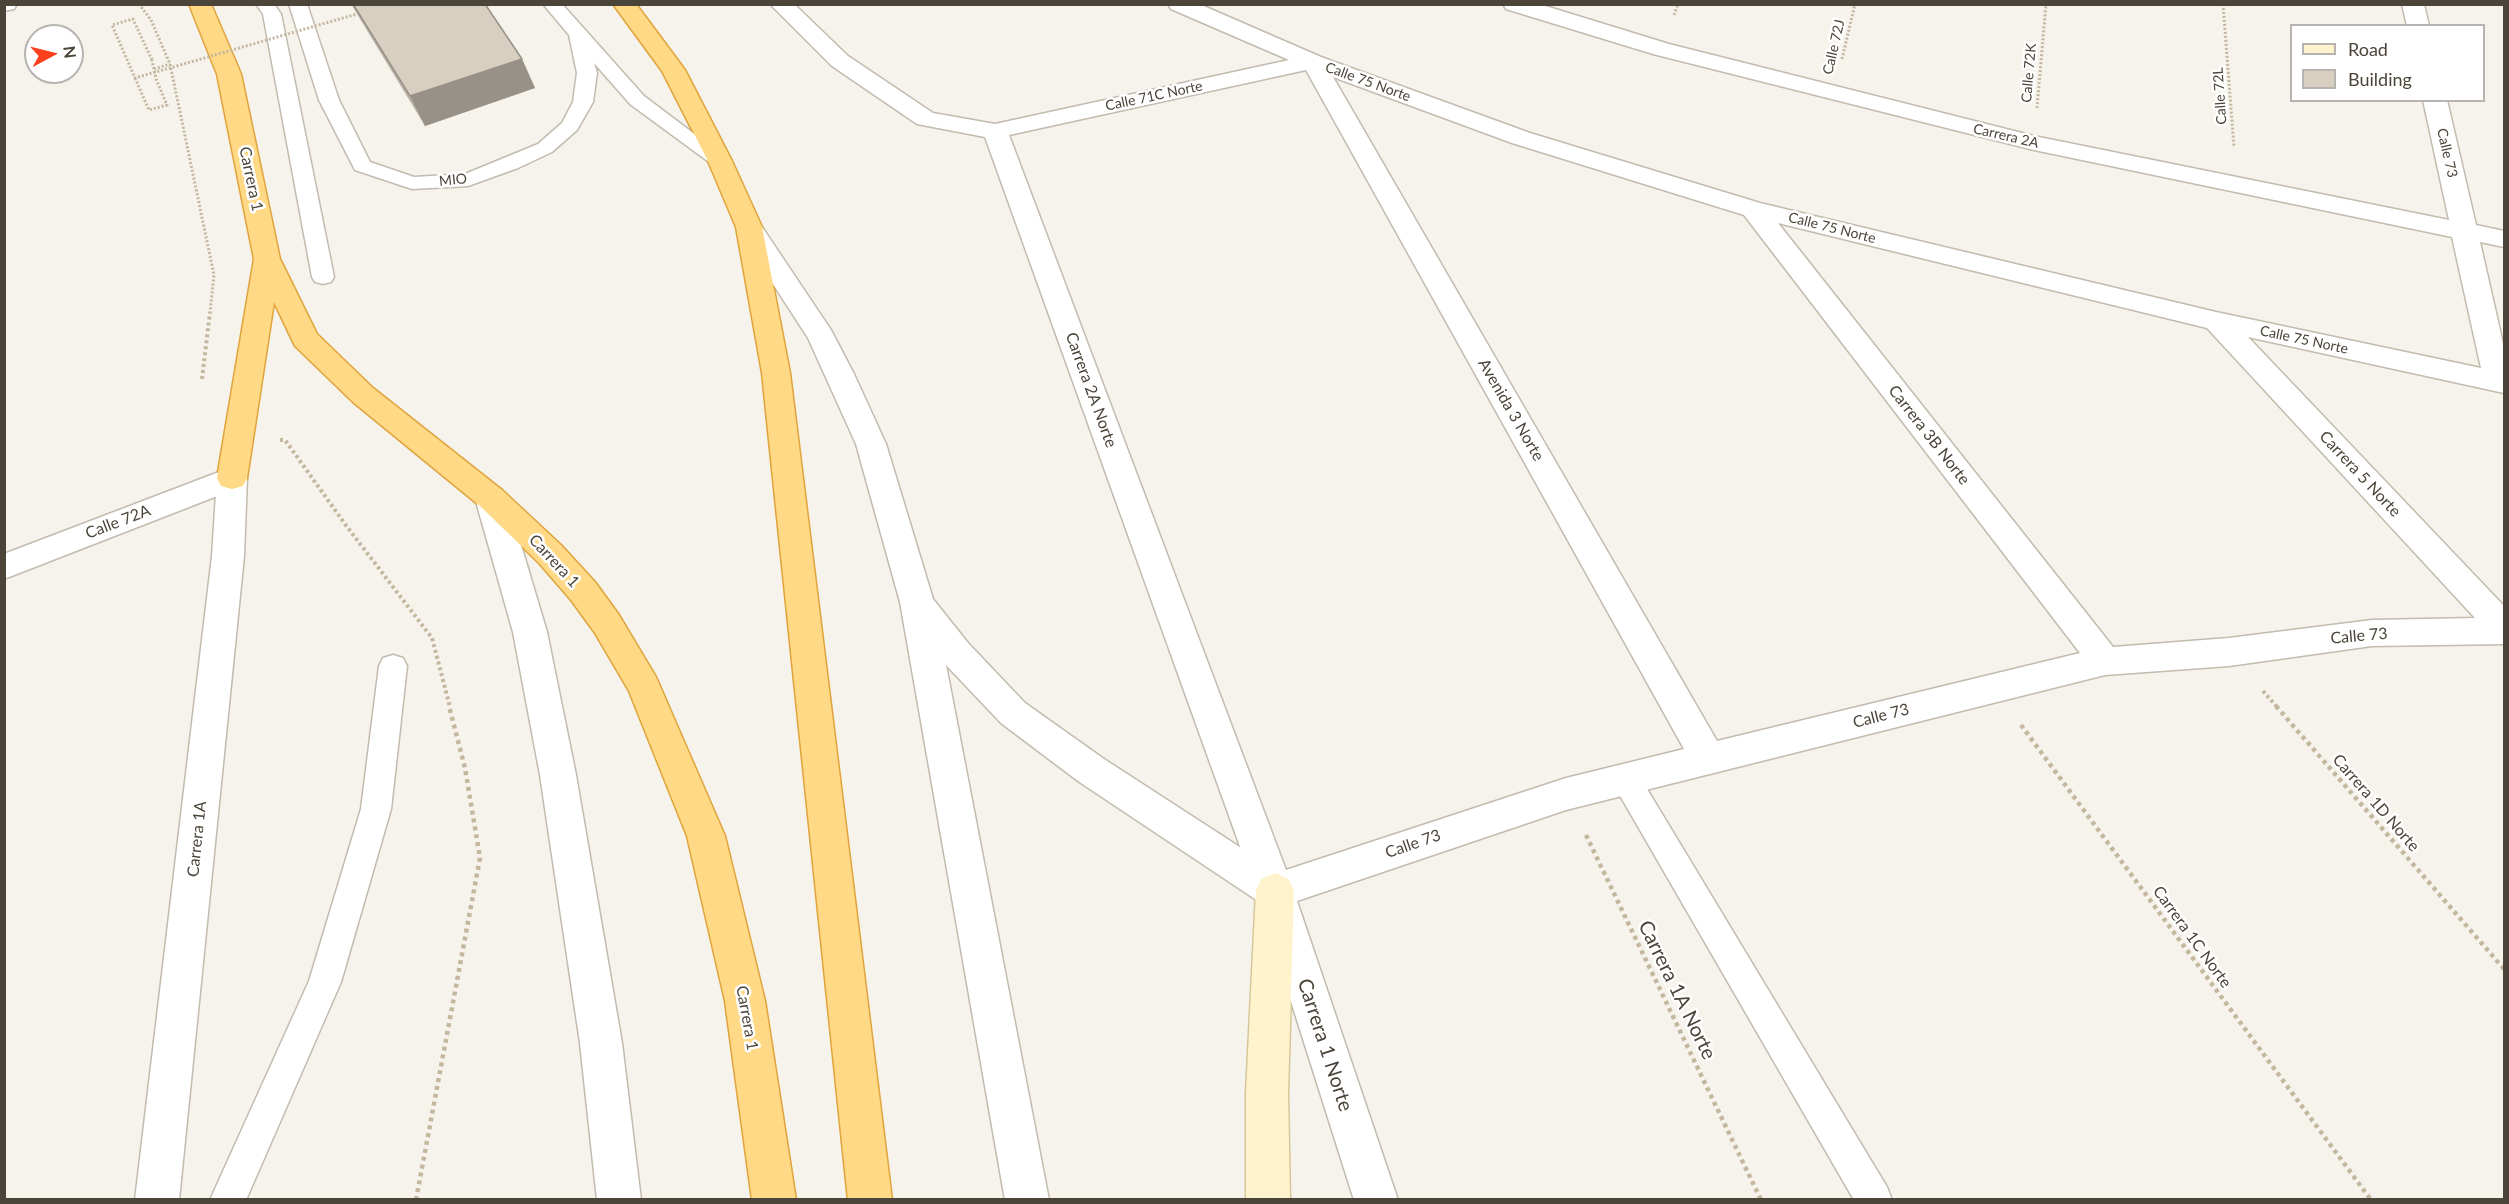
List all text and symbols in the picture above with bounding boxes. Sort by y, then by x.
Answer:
street label: Calle 72J [1820,18,1848,76]
north arrow [24,24,84,84]
legend [2290,24,2485,102]
text: Road [2348,38,2388,60]
street label: Calle 72K [2018,43,2040,103]
text: N [60,45,81,59]
street label: Calle 75 Norte [1323,59,1413,105]
street label: Calle 72L [2210,67,2230,125]
text: Building [2348,68,2412,90]
street label: Calle 71C Norte [1104,77,1204,115]
street label: Carrera 2A [1972,120,2040,152]
street label: Calle 73 [2433,127,2461,179]
street label: Carrera 1 [235,145,267,213]
street label: MIO [438,170,468,190]
street label: Calle 75 Norte [1786,209,1878,247]
street label: Calle 75 Norte [2258,322,2350,358]
street label: Carrera 2A Norte [1061,330,1121,450]
street label: Avenida 3 Norte [1474,355,1548,465]
street label: Carrera 3B Norte [1884,381,1974,489]
street label: Carrera 5 Norte [2315,427,2405,521]
street label: Calle 72A [83,501,153,543]
street label: Carrera 1 [525,531,583,591]
street label: Calle 73 [2330,624,2388,648]
street label: Calle 73 [1851,700,1911,732]
street label: Carrera 1D Norte [2329,750,2423,856]
street label: Carrera 1A [183,800,211,878]
street label: Calle 73 [1383,826,1443,862]
street label: Carrera 1C Norte [2149,882,2235,992]
street label: Carrera 1A Norte [1633,917,1721,1063]
street label: Carrera 1 Norte [1292,976,1358,1114]
street label: Carrera 1 [732,984,762,1052]

